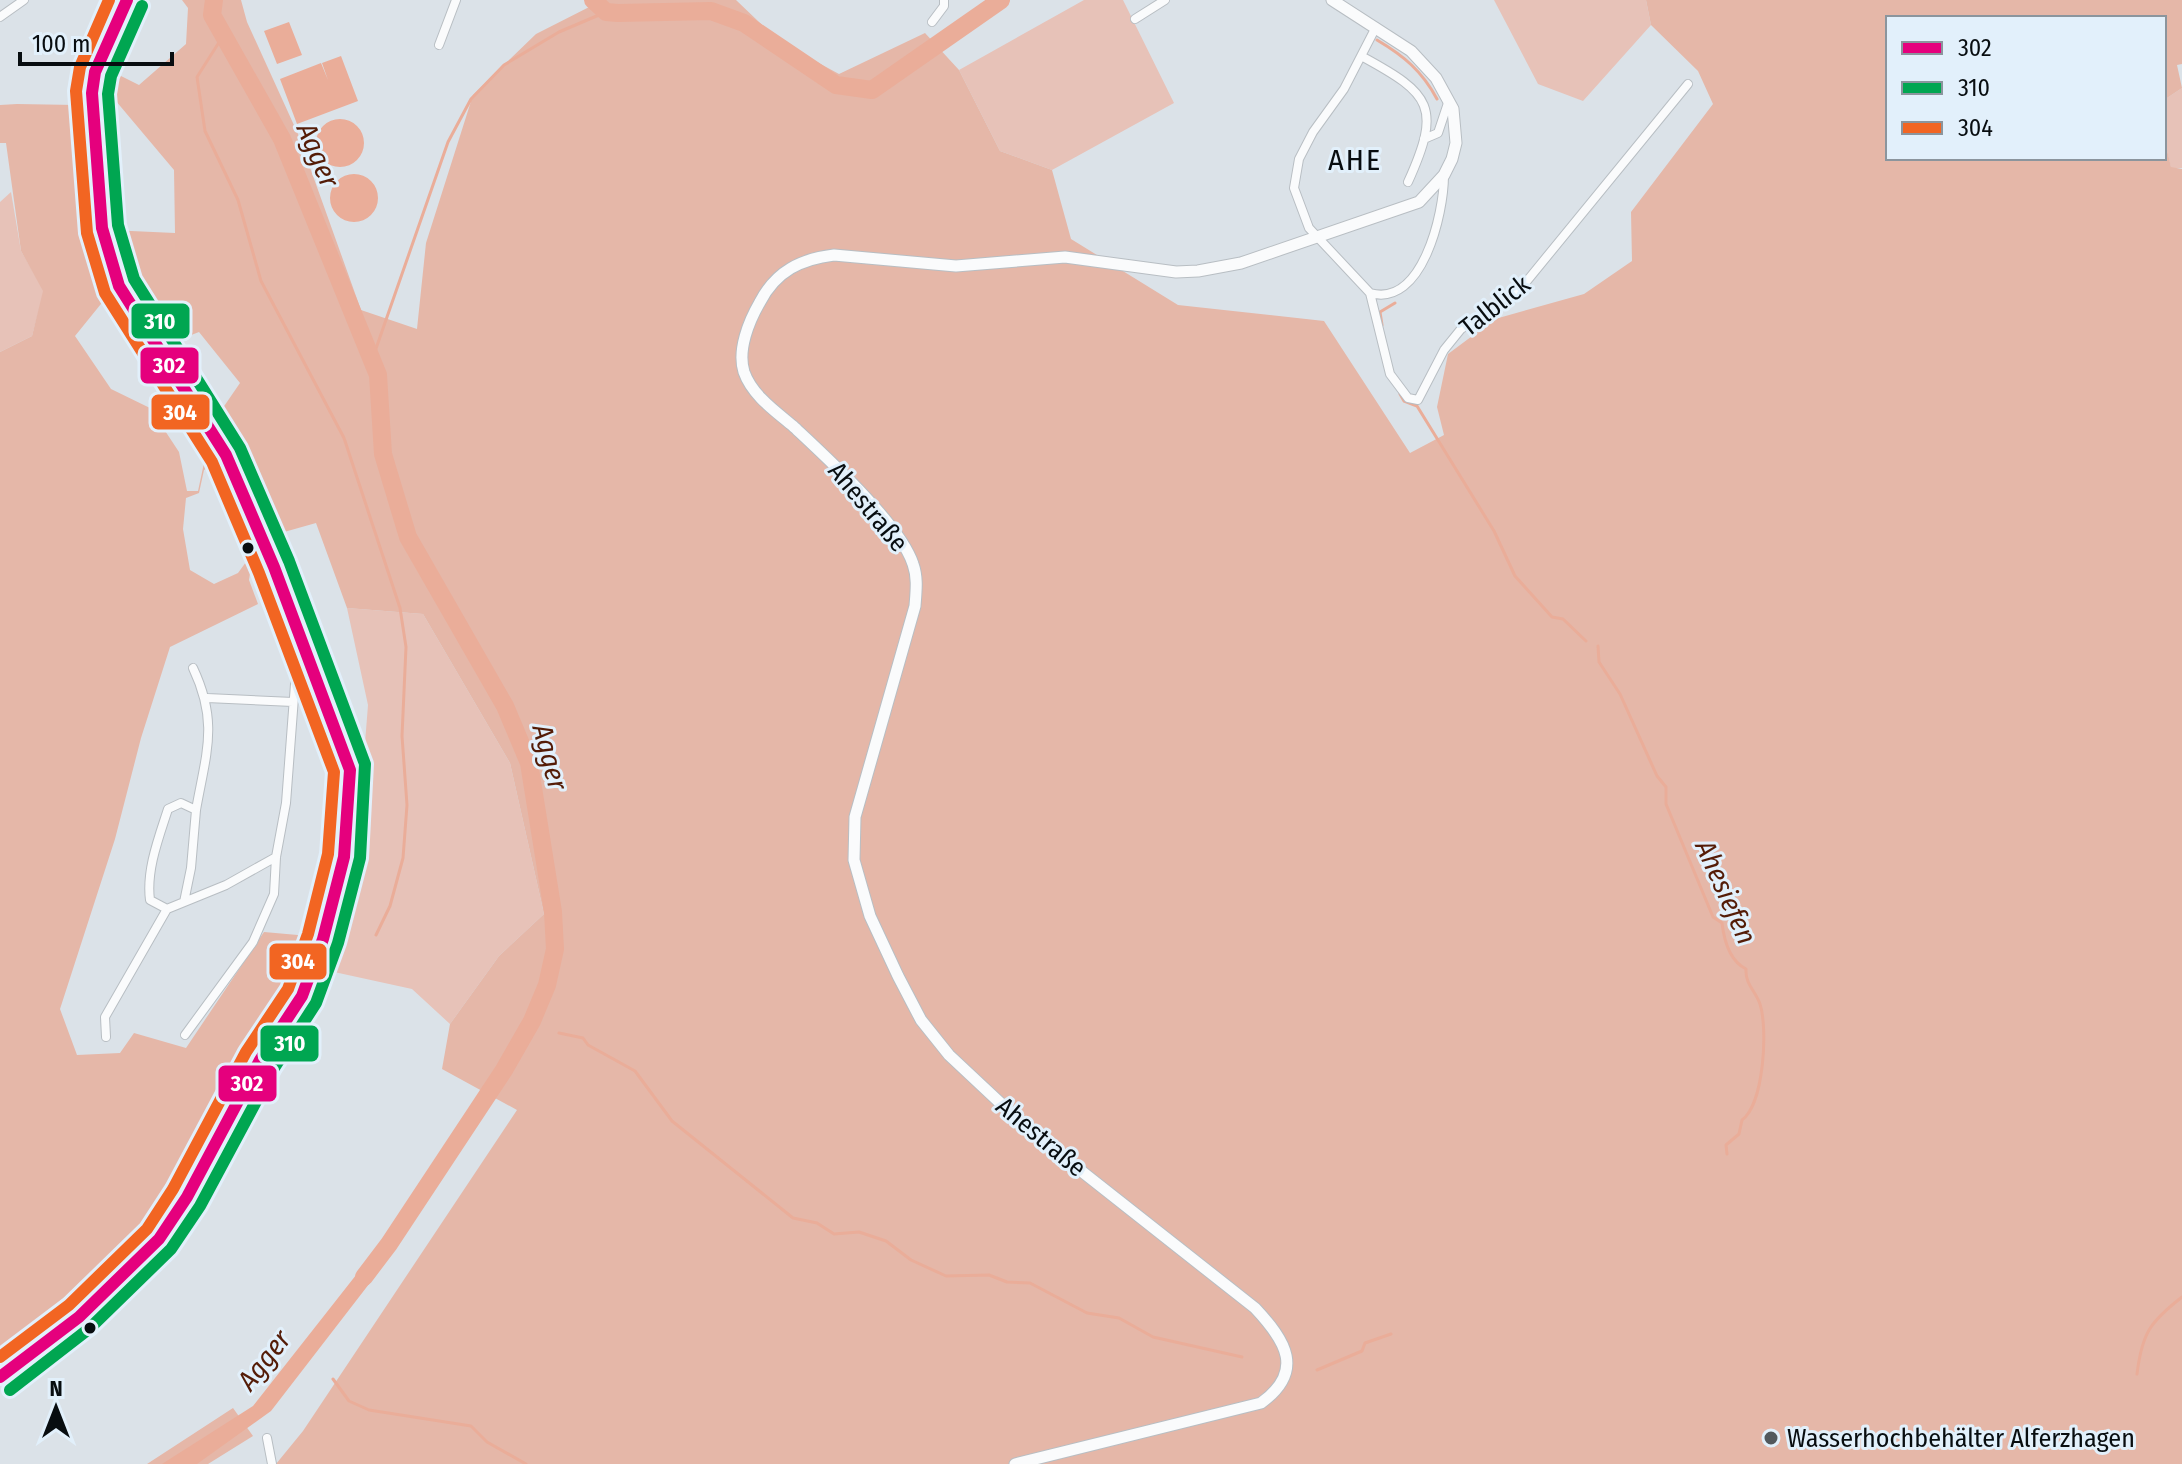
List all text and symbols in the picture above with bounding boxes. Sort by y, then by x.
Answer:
scale bar [20,16,172,66]
legend [1886,16,2166,160]
text: 100 m [32,30,90,58]
text: 302 [1958,34,1992,62]
text: 310 [1958,74,1990,102]
text: 304 [1958,114,1993,142]
water label: Agger [289,117,347,193]
district label: AHE [1328,142,1382,178]
street label: Talblick [1454,268,1537,343]
line badge: 310 [130,302,191,340]
text: 310 [143,308,176,335]
line badge: 302 [139,346,200,385]
text: 302 [152,352,185,379]
line badge: 304 [150,393,211,431]
text: 304 [162,399,197,426]
street label: Ahestraße [822,456,914,558]
unlabelled marker [240,540,256,556]
water label: Agger [525,719,575,795]
water label: Ahesiefen [1688,834,1764,949]
line badge: 304 [268,942,328,981]
text: 304 [280,948,315,975]
line badge: 310 [259,1024,320,1063]
text: 310 [273,1030,306,1057]
line badge: 302 [217,1064,278,1103]
text: 302 [230,1070,263,1097]
street label: Ahestraße [990,1091,1092,1183]
unlabelled marker [82,1320,98,1336]
water label: Agger [230,1322,298,1397]
north arrow [16,1368,96,1448]
text: N [49,1375,63,1402]
place label: Wasserhochbehälter Alferzhagen [1787,1423,2135,1454]
marker: Wasserhochbehälter Alferzhagen [1762,1429,1780,1447]

